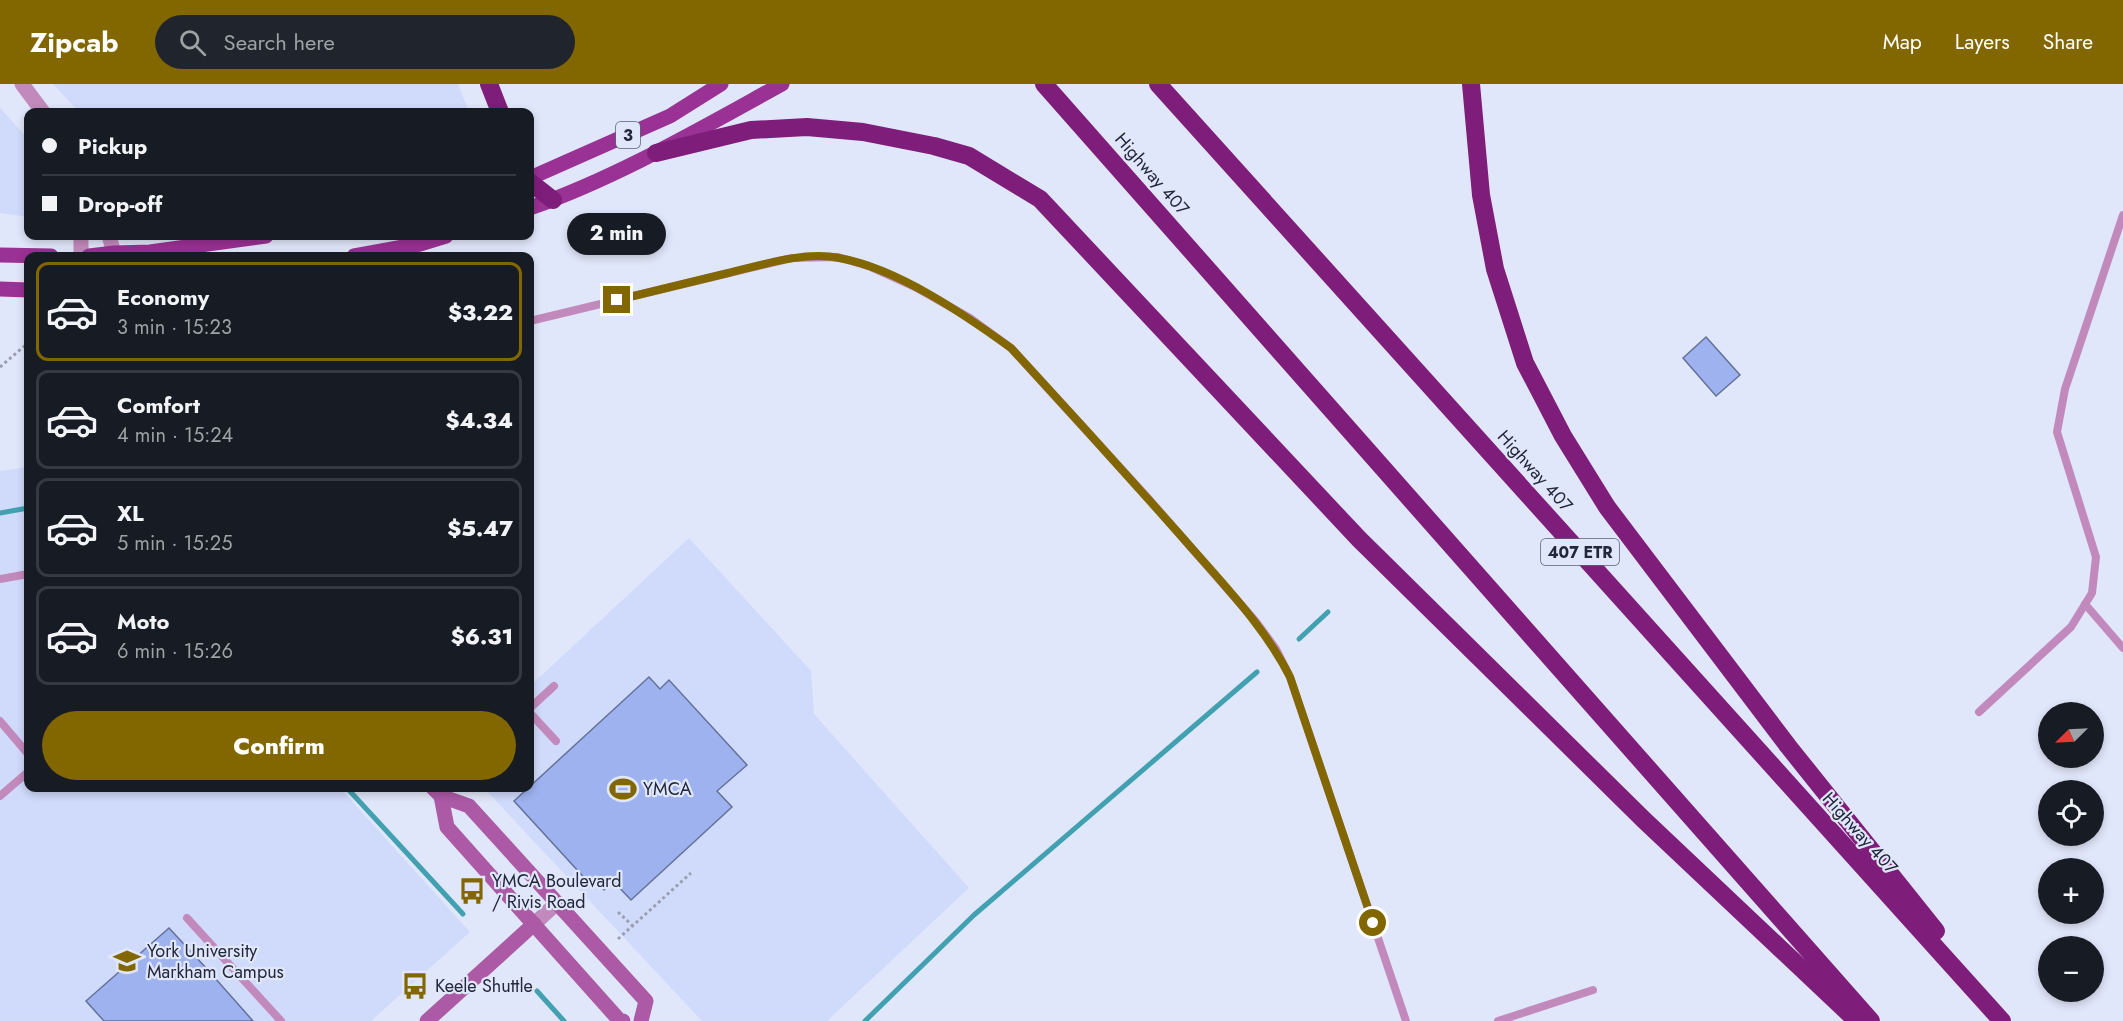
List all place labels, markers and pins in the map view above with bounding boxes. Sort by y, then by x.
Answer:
sports icon: YMCA [608,774,638,804]
place label: YMCA [643,776,692,802]
place label: YMCA Boulevard / Rivis Road [492,868,622,915]
bus stop icon: YMCA Boulevard / Rivis Road [457,876,487,906]
place label: York University Markham Campus [147,938,284,985]
school or university icon: York University Markham Campus [112,946,142,976]
bus stop icon: Keele Shuttle [400,971,430,1001]
place label: Keele Shuttle [435,973,533,999]

